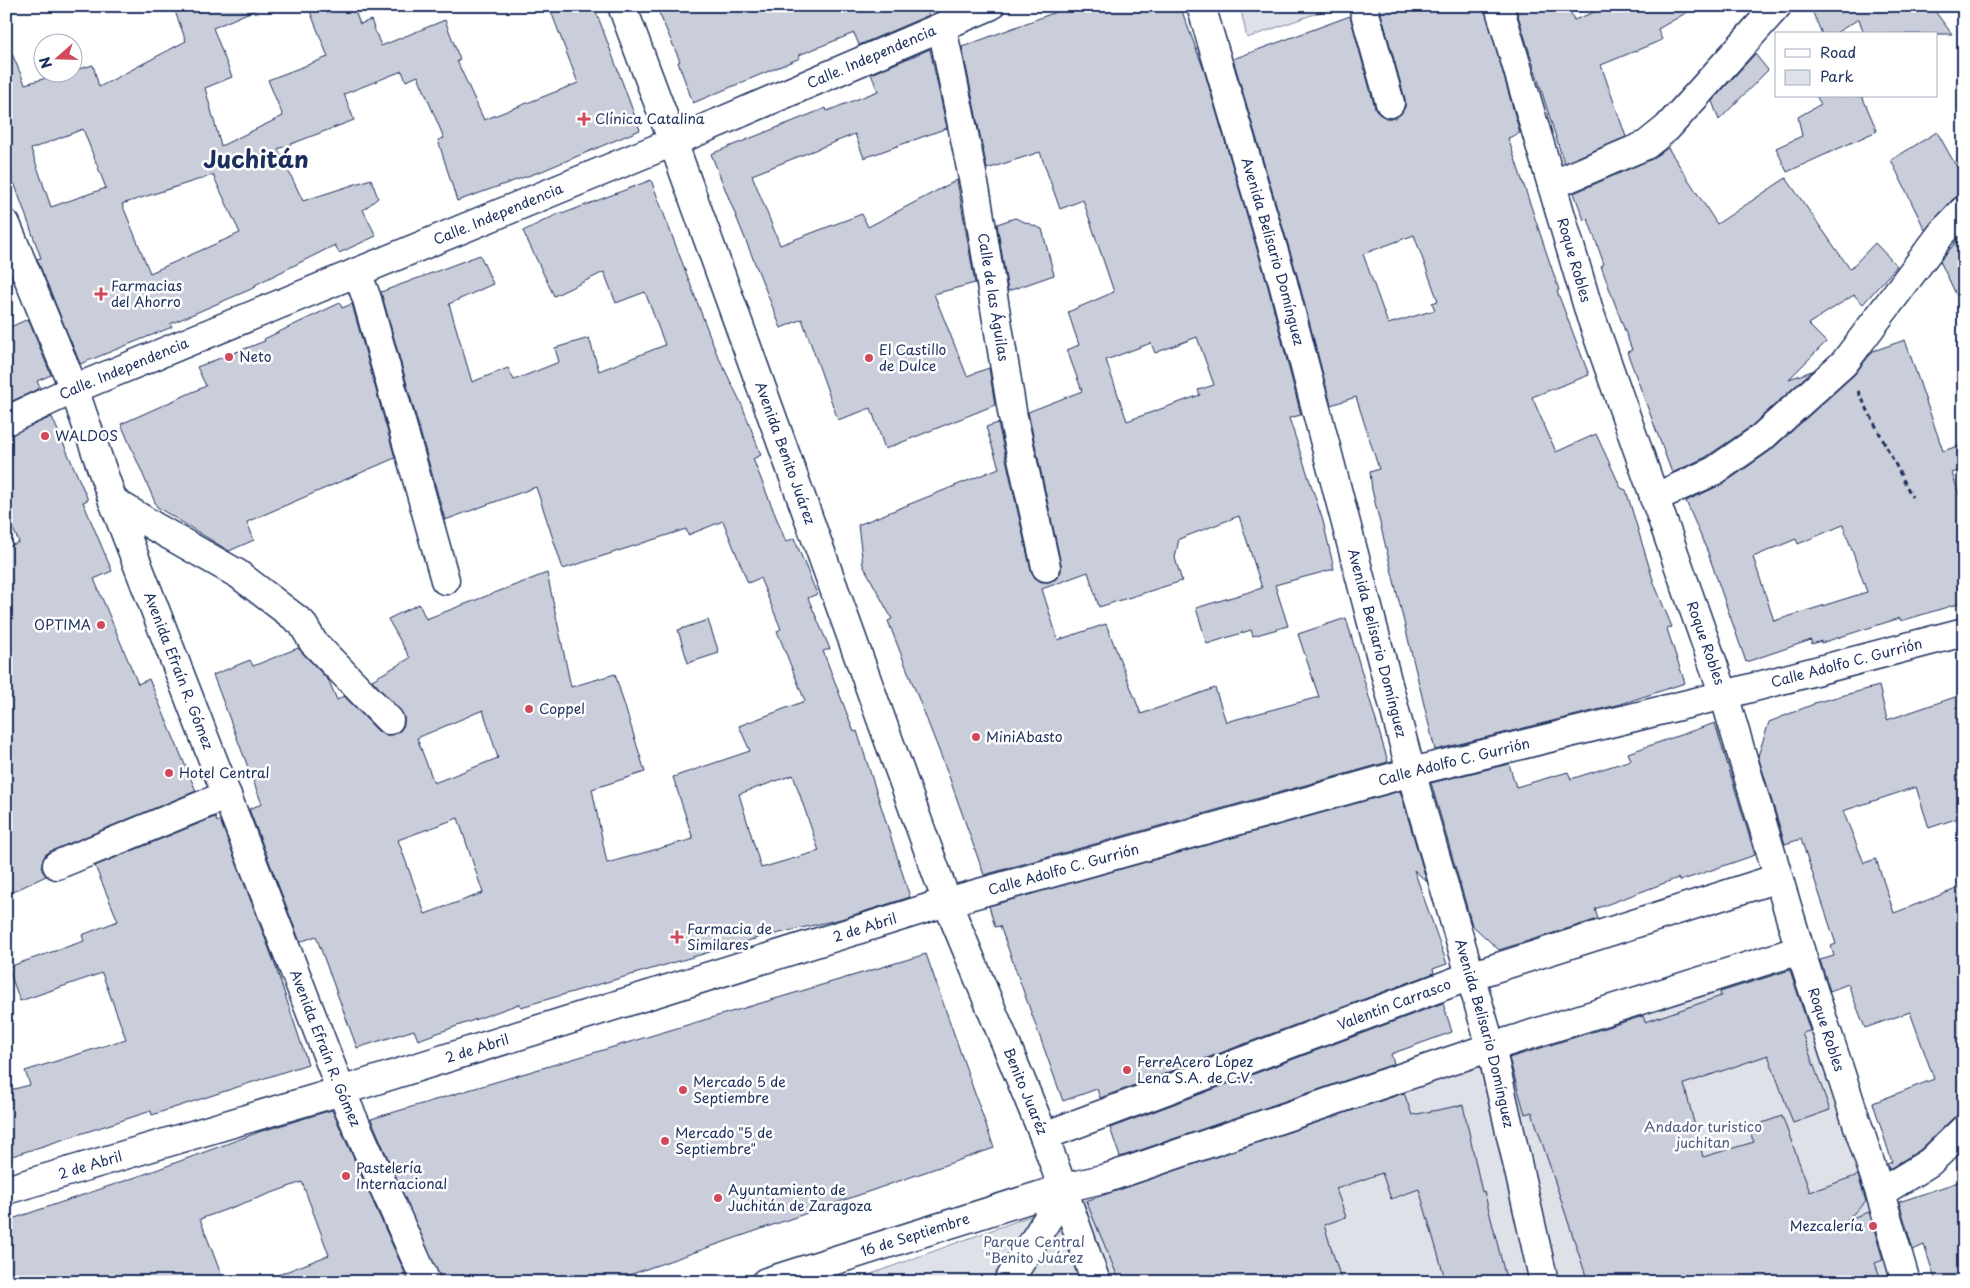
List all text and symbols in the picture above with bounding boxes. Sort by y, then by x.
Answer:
street label: Calle. Independencia [803,19,939,93]
north arrow [32,32,82,82]
legend [1775,32,1938,98]
text: Road [1820,40,1856,63]
text: N [34,54,57,71]
text: Park [1820,64,1854,87]
place label: Clínica Catalina [595,108,705,129]
marker: Clínica Catalina [577,112,591,126]
district label: Juchitán [203,140,309,176]
street label: Avenida Belisario Domínguez [1237,155,1310,348]
street label: Calle. Independencia [430,177,566,250]
street label: Roque Robles [1552,215,1597,305]
street label: Calle de las Águilas [973,231,1015,363]
place label: Farmacias del Ahorro [111,275,182,312]
marker: Farmacias del Ahorro [95,288,107,300]
street label: Calle. Independencia [55,332,192,405]
place label: El Castillo de Dulce [879,339,947,376]
place label: Neto [239,346,272,367]
marker: Neto [223,351,235,363]
marker: El Castillo de Dulce [863,352,875,364]
street label: Avenida Benito Juárez [750,379,821,528]
place label: WALDOS [55,425,118,446]
marker: WALDOS [39,430,51,442]
street label: Avenida Belisario Domínguez [1343,546,1413,740]
street label: Avenida Efraín R. Gómez [139,589,219,753]
street label: Roque Robles [1682,598,1731,688]
place label: OPTIMA [34,614,91,635]
marker: OPTIMA [95,619,107,631]
street label: Calle Adolfo C. Gurrión [1768,632,1924,692]
place label: Coppel [539,698,585,719]
marker: Coppel [523,703,535,715]
place label: MiniAbasto [986,726,1063,747]
marker: MiniAbasto [970,731,982,743]
street label: Calle Adolfo C. Gurrión [1375,732,1532,791]
place label: Hotel Central [179,762,270,783]
marker: Hotel Central [163,767,175,779]
street label: Calle Adolfo C. Gurrión [985,838,1141,900]
street label: 2 de Abril [830,907,899,947]
place label: Farmacia de Similares [687,918,773,955]
marker: Farmacia de Similares [671,931,683,943]
street label: Avenida Belisario Domínguez [1450,936,1520,1130]
street label: Avenida Efraín R. Gómez [285,967,367,1130]
street label: Valentín Carrasco [1334,973,1454,1035]
street label: Roque Robles [1803,985,1850,1074]
street label: 2 de Abril [443,1028,512,1068]
street label: Benito Juaréz [999,1044,1053,1138]
place label: FerreAcero López Lena S.A. de C.V. [1137,1051,1253,1088]
marker: FerreAcero López Lena S.A. de C.V. [1121,1064,1133,1076]
place label: Mercado 5 de Septiembre [693,1071,786,1108]
marker: Mercado 5 de Septiembre [677,1084,689,1096]
park label: Andador turistico juchitan [1644,1116,1762,1153]
place label: Mercado "5 de Septiembre" [675,1122,773,1159]
marker: Mercado "5 de Septiembre" [659,1135,671,1147]
street label: 2 de Abril [56,1145,125,1184]
place label: Pastelería Internacional [356,1157,447,1194]
marker: Pastelería Internacional [340,1170,352,1182]
place label: Ayuntamiento de Juchitán de Zaragoza [728,1179,872,1216]
marker: Ayuntamiento de Juchitán de Zaragoza [712,1192,724,1204]
street label: 16 de Septiembre [857,1207,972,1262]
place label: Mezcalería [1790,1215,1863,1236]
marker: Mezcalería [1867,1220,1879,1232]
park label: Parque Central "Benito Juárez [983,1231,1085,1268]

